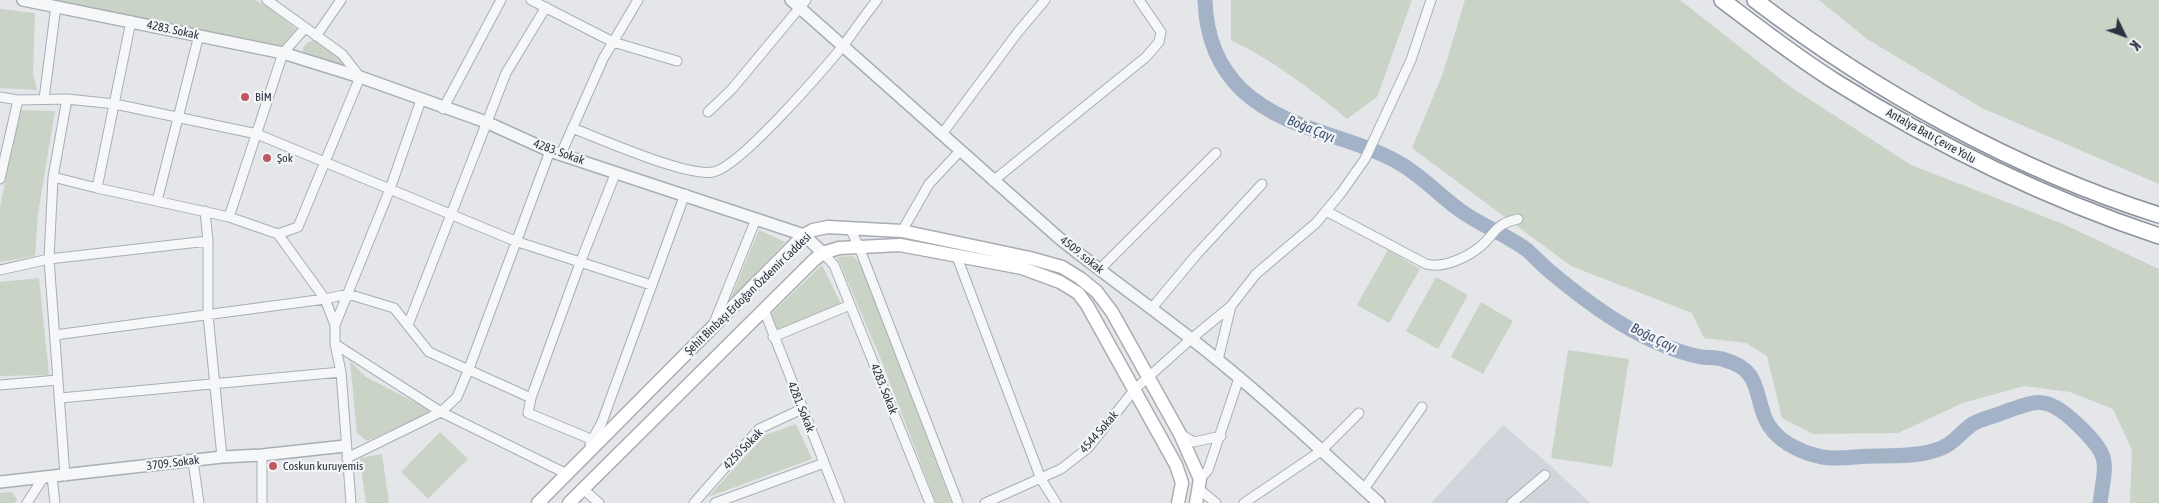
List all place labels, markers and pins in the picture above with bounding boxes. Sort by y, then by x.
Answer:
place label: BİM [255,90,272,104]
marker: BİM [239,91,251,103]
place label: Şok [277,151,293,165]
marker: Şok [261,152,273,164]
place label: Coskun kuruyemis [283,459,363,473]
marker: Coskun kuruyemis [267,460,279,472]

